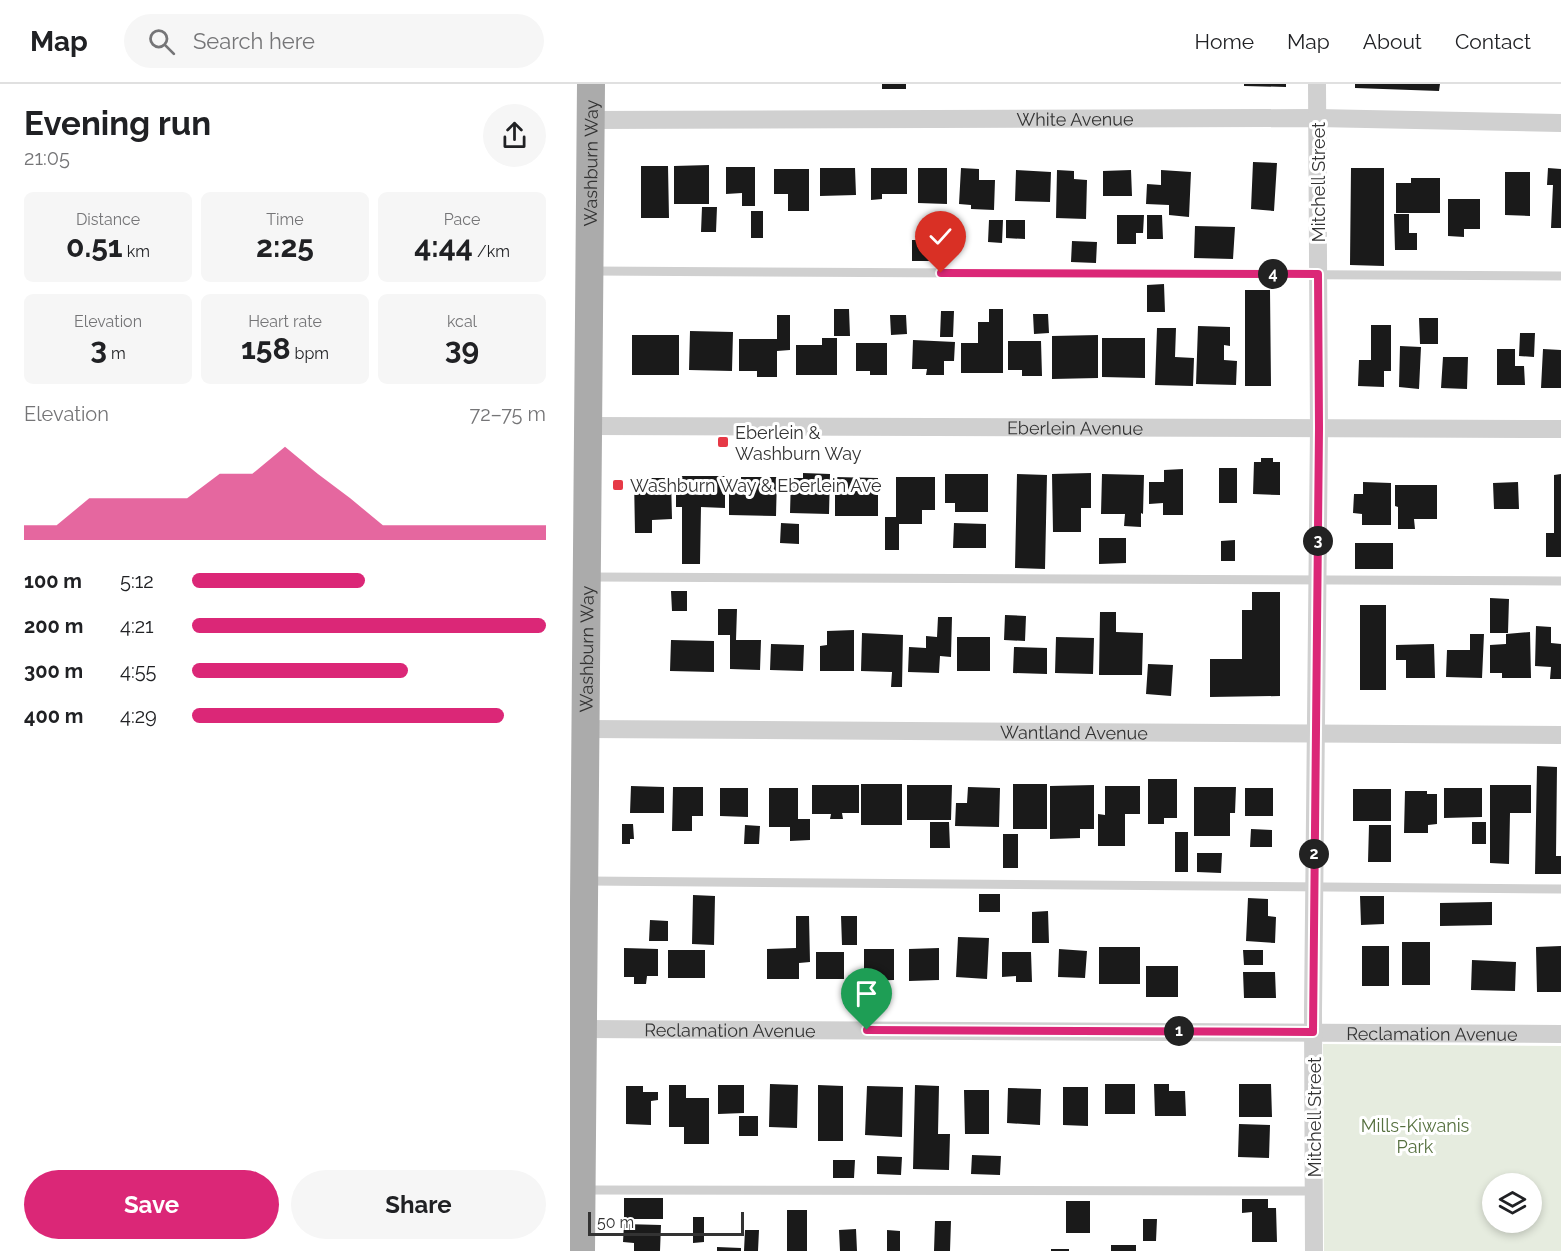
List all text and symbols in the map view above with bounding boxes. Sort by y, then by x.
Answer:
search box [124,14,544,68]
text: Map [30,25,88,58]
icon: search [145,25,178,58]
text: Search here [193,28,315,54]
text: Home [1195,29,1254,54]
text: Map [1287,29,1330,54]
text: About [1363,29,1422,54]
text: Contact [1455,29,1531,54]
street label: Washburn Way [579,99,601,226]
text: Evening run [24,104,211,143]
button: share [483,104,546,167]
street label: White Avenue [1016,108,1134,129]
street label: Mitchell Street [1308,122,1329,242]
text: 21:05 [24,146,70,170]
text: Distance [76,210,140,229]
text: Time [266,210,304,229]
text: Pace [444,210,480,229]
pin [915,211,966,273]
icon: check [924,220,957,253]
text: 0.51 [66,229,123,264]
text: 2:25 [256,229,314,264]
text: 4:44 [414,229,473,264]
text: km [123,242,150,261]
text: /km [473,242,510,261]
pin: 4 [1258,259,1288,289]
text: 4 [1268,264,1278,283]
text: Elevation [74,312,142,331]
text: Heart rate [248,312,322,331]
text: kcal [447,312,477,331]
text: 3 [90,331,107,366]
text: 158 [241,331,291,366]
text: 39 [445,331,479,366]
text: m [107,344,126,363]
text: bpm [291,344,329,363]
text: Elevation [24,402,109,426]
text: 72–75 m [469,402,546,426]
street label: Eberlein Avenue [1007,417,1144,438]
place label: Eberlein & Washburn Way [735,422,862,464]
marker: Eberlein & Washburn Way [716,435,730,449]
place label: Washburn Way & Eberlein Ave [630,475,882,496]
marker: Washburn Way & Eberlein Ave [611,478,625,492]
pin: 3 [1303,526,1333,556]
text: 3 [1314,531,1322,550]
text: 100 m [24,569,82,593]
text: 5:12 [120,569,154,593]
street label: Washburn Way [575,585,597,712]
text: 200 m [24,614,83,638]
text: 4:21 [120,614,154,638]
text: 300 m [24,659,83,683]
text: 4:55 [120,659,156,683]
text: 400 m [24,704,83,728]
text: 4:29 [120,704,157,728]
street label: Wantland Avenue [1000,721,1148,743]
pin: 2 [1299,839,1329,869]
text: 2 [1309,844,1319,863]
pin [841,968,892,1030]
icon: arrive [850,977,883,1010]
pin: 1 [1164,1016,1194,1046]
street label: Reclamation Avenue [644,1019,816,1041]
text: 1 [1175,1021,1183,1040]
street label: Reclamation Avenue [1346,1022,1518,1044]
street label: Mitchell Street [1304,1057,1325,1177]
park label: Mills-Kiwanis Park [1361,1115,1470,1157]
button: Save [24,1170,279,1239]
button: Share [291,1170,546,1239]
map controls [1482,1173,1542,1233]
button: layers [1482,1173,1542,1233]
scale bar [588,1209,744,1236]
text: 50 m [597,1213,634,1232]

